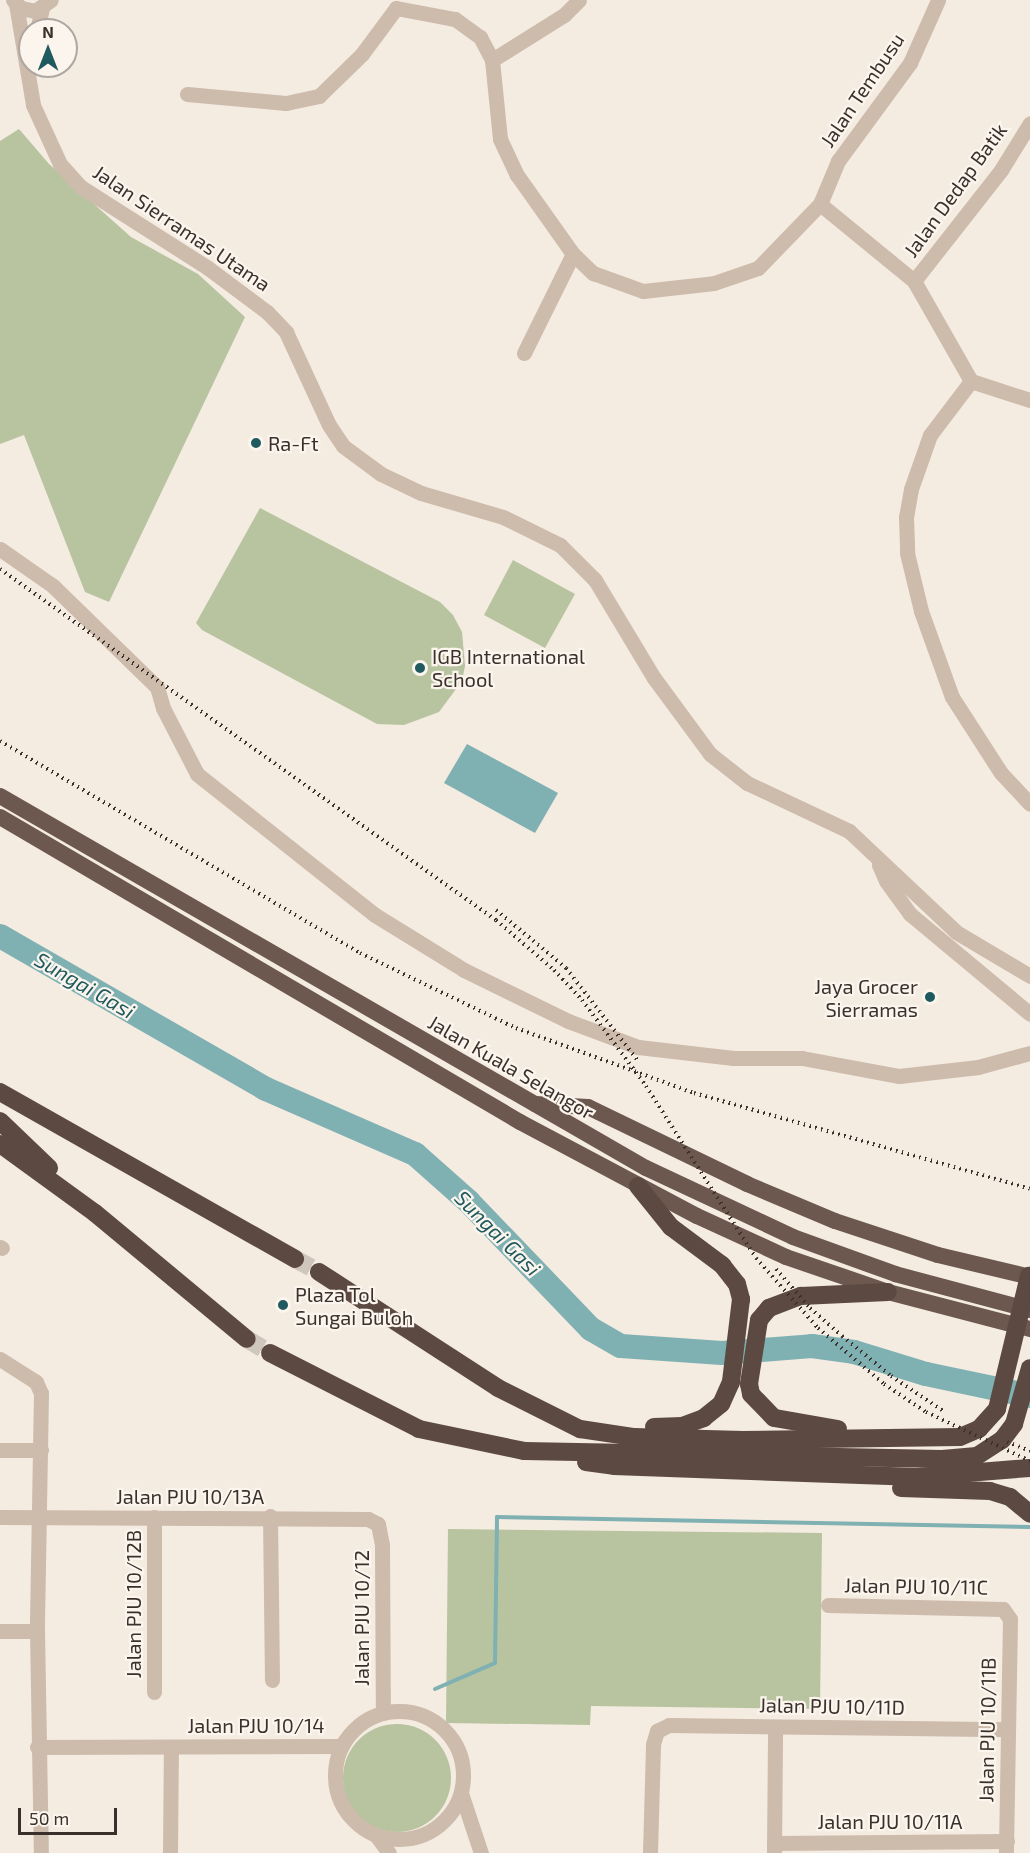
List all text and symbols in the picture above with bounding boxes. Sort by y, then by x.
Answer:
north arrow [18,18,78,78]
text: N [42,22,54,41]
street label: Jalan Tembusu [815,28,909,152]
street label: Jalan Dedap Batik [898,118,1012,262]
street label: Jalan Sierramas Utama [89,160,275,296]
place label: Ra-Ft [268,431,319,455]
marker: Ra-Ft [249,436,263,450]
place label: IGB International School [432,644,585,691]
marker: IGB International School [413,661,427,675]
water label: Sungai Gasi [31,946,139,1024]
place label: Jaya Grocer Sierramas [814,974,918,1021]
marker: Jaya Grocer Sierramas [923,990,937,1004]
street label: Jalan Kuala Selangor [424,1010,598,1124]
water label: Sungai Gasi [450,1185,546,1281]
place label: Plaza Tol Sungai Buloh [295,1282,413,1329]
marker: Plaza Tol Sungai Buloh [276,1298,290,1312]
street label: Jalan PJU 10/13A [116,1484,264,1508]
street label: Jalan PJU 10/12B [121,1530,145,1678]
street label: Jalan PJU 10/12 [349,1550,373,1686]
street label: Jalan PJU 10/11C [844,1573,988,1599]
street label: Jalan PJU 10/11B [974,1657,1000,1803]
street label: Jalan PJU 10/11D [759,1693,905,1719]
street label: Jalan PJU 10/14 [188,1713,324,1737]
scale bar [21,1796,120,1834]
text: 50 m [29,1807,69,1829]
street label: Jalan PJU 10/11A [818,1809,962,1833]

